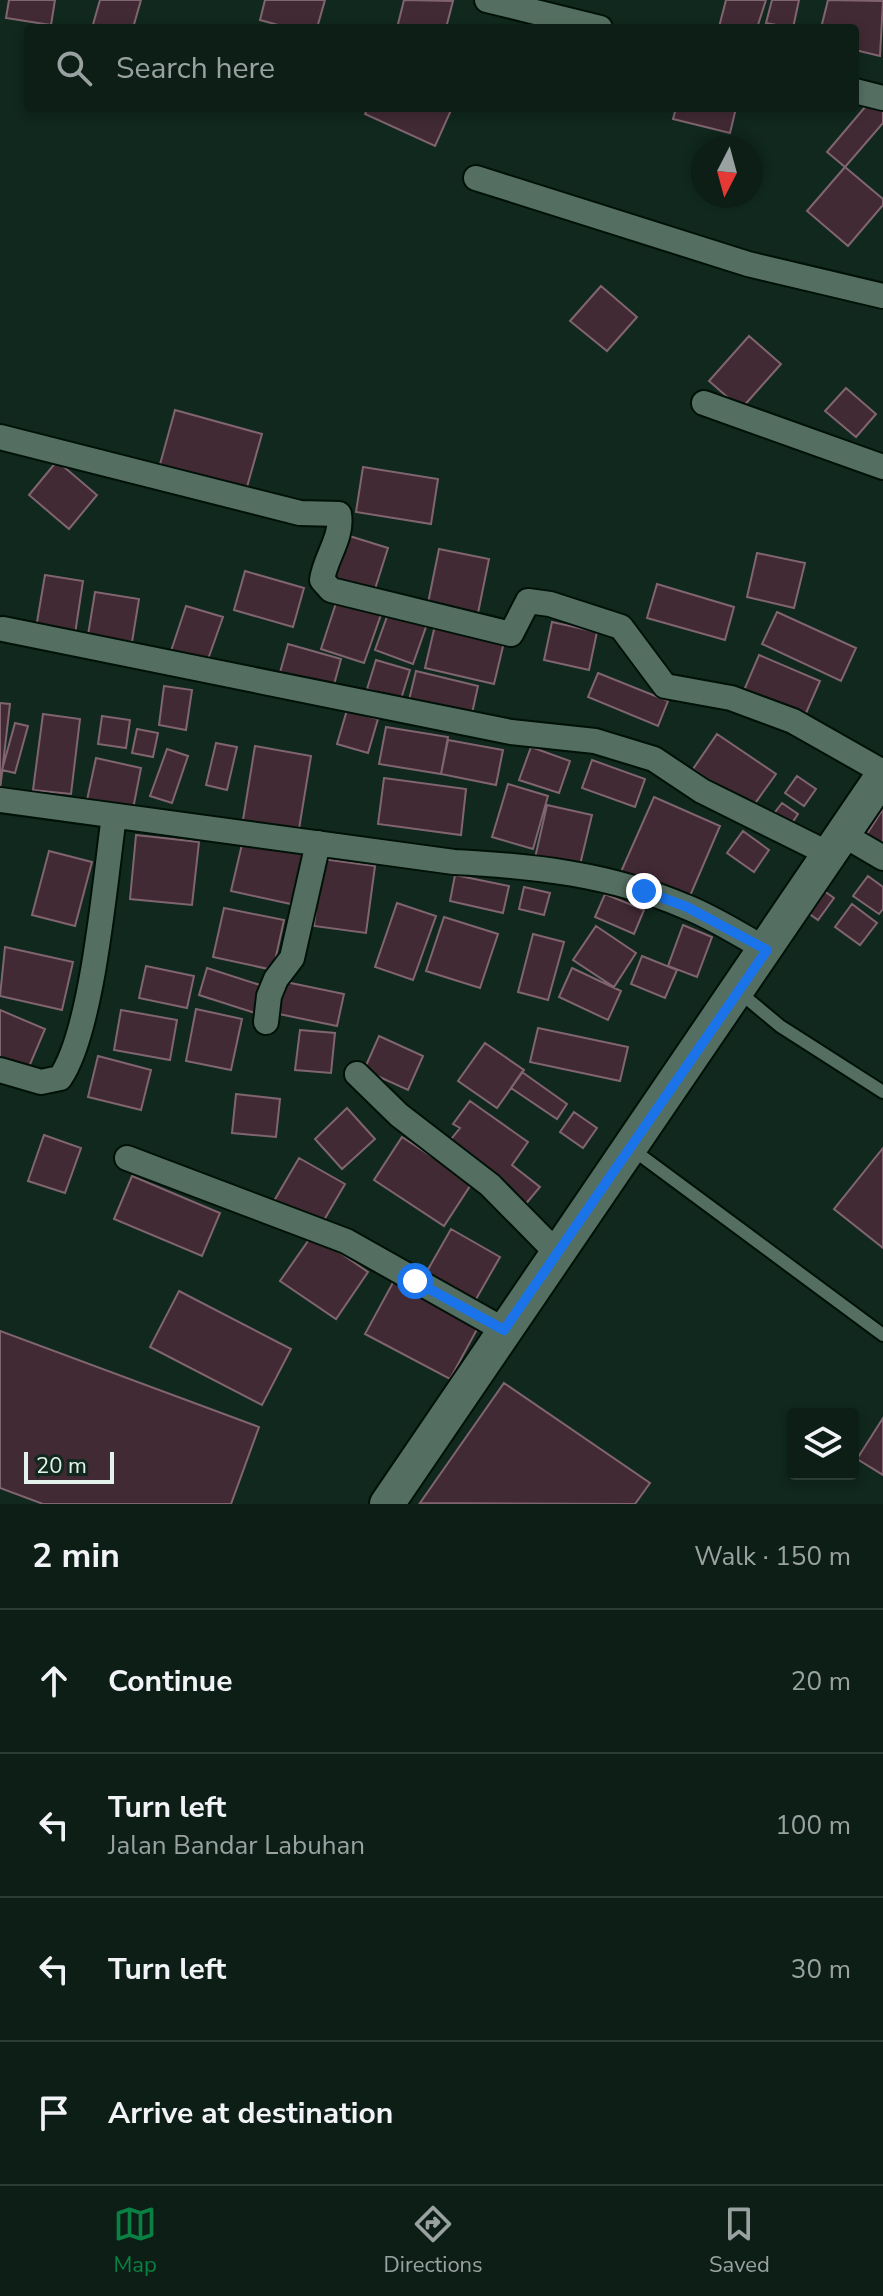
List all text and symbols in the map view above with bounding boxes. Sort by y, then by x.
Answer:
search box [24,24,859,112]
icon: search [52,46,96,90]
text: Search here [116,48,275,89]
north arrow [691,136,763,208]
route end [626,873,662,909]
route start [397,1263,433,1299]
map controls [787,1408,859,1480]
button: layers [787,1408,859,1480]
scale bar [24,1448,114,1484]
text: 20 m [36,1451,87,1481]
text: 2 min [32,1533,120,1579]
text: Walk · 150 m [694,1539,851,1574]
icon: ahead [32,1659,76,1703]
text: Continue [108,1661,233,1702]
text: 20 m [791,1664,851,1699]
text: Turn left [108,1787,226,1828]
icon: left [32,1803,76,1847]
text: 100 m [775,1808,851,1843]
text: Jalan Bandar Labuhan [108,1828,365,1863]
icon: left [32,1947,76,1991]
text: Turn left [108,1949,226,1990]
text: 30 m [791,1952,851,1987]
icon: arrive [32,2091,76,2135]
text: Arrive at destination [108,2093,393,2134]
tab: Map [113,2202,157,2280]
tab: Directions [384,2202,483,2280]
tab: Saved [709,2202,770,2280]

